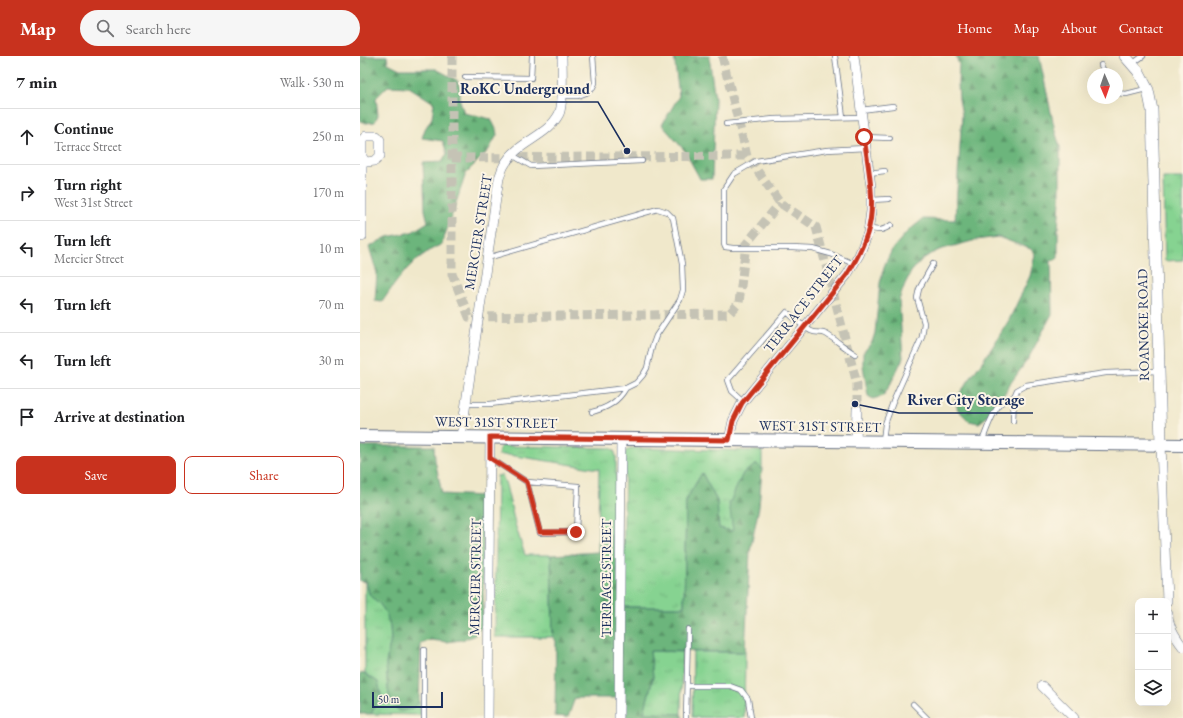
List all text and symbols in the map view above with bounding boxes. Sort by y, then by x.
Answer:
search box [80,10,360,46]
text: Map [20,16,56,41]
icon: search [94,17,116,39]
text: Search here [126,19,191,38]
text: Home [957,19,992,37]
text: Map [1014,19,1039,37]
text: About [1061,19,1097,37]
text: Contact [1119,19,1163,37]
north arrow [1087,68,1123,104]
text: 7 min [16,71,57,93]
text: Walk · 530 m [280,74,344,91]
callout: RoKC Underground [452,75,598,102]
text: RoKC Underground [460,79,591,98]
text: Continue [54,119,114,138]
icon: ahead [16,126,38,148]
text: 250 m [313,128,344,145]
route start [855,128,873,146]
text: Terrace Street [54,138,122,155]
street label: MERCIER STREET [460,172,496,291]
text: Turn right [54,175,122,194]
icon: right [16,182,38,204]
text: 170 m [313,184,344,201]
text: West 31st Street [54,194,132,211]
text: Turn left [54,231,111,250]
icon: left [16,238,38,260]
text: 10 m [319,240,344,257]
text: Mercier Street [54,250,124,267]
street label: TERRACE STREET [759,251,847,356]
street label: ROANOKE ROAD [1133,268,1153,381]
icon: left [16,294,38,316]
text: Turn left [54,295,111,314]
text: 70 m [319,296,344,313]
icon: left [16,350,38,372]
text: Turn left [54,351,111,370]
text: 30 m [319,352,344,369]
callout: River City Storage [899,386,1033,413]
text: River City Storage [907,390,1025,409]
icon: arrive [16,406,38,428]
text: Arrive at destination [54,407,185,426]
street label: WEST 31ST STREET [435,412,558,432]
street label: WEST 31ST STREET [759,416,882,436]
button: Save [16,456,176,494]
button: Share [184,456,344,494]
street label: MERCIER STREET [465,518,485,636]
street label: TERRACE STREET [597,518,615,637]
route end [567,523,585,541]
map controls [1135,598,1171,706]
button: + [1135,598,1171,634]
button: − [1135,634,1171,670]
button: layers [1135,670,1171,706]
scale bar [372,690,443,709]
text: 50 m [378,692,399,706]

